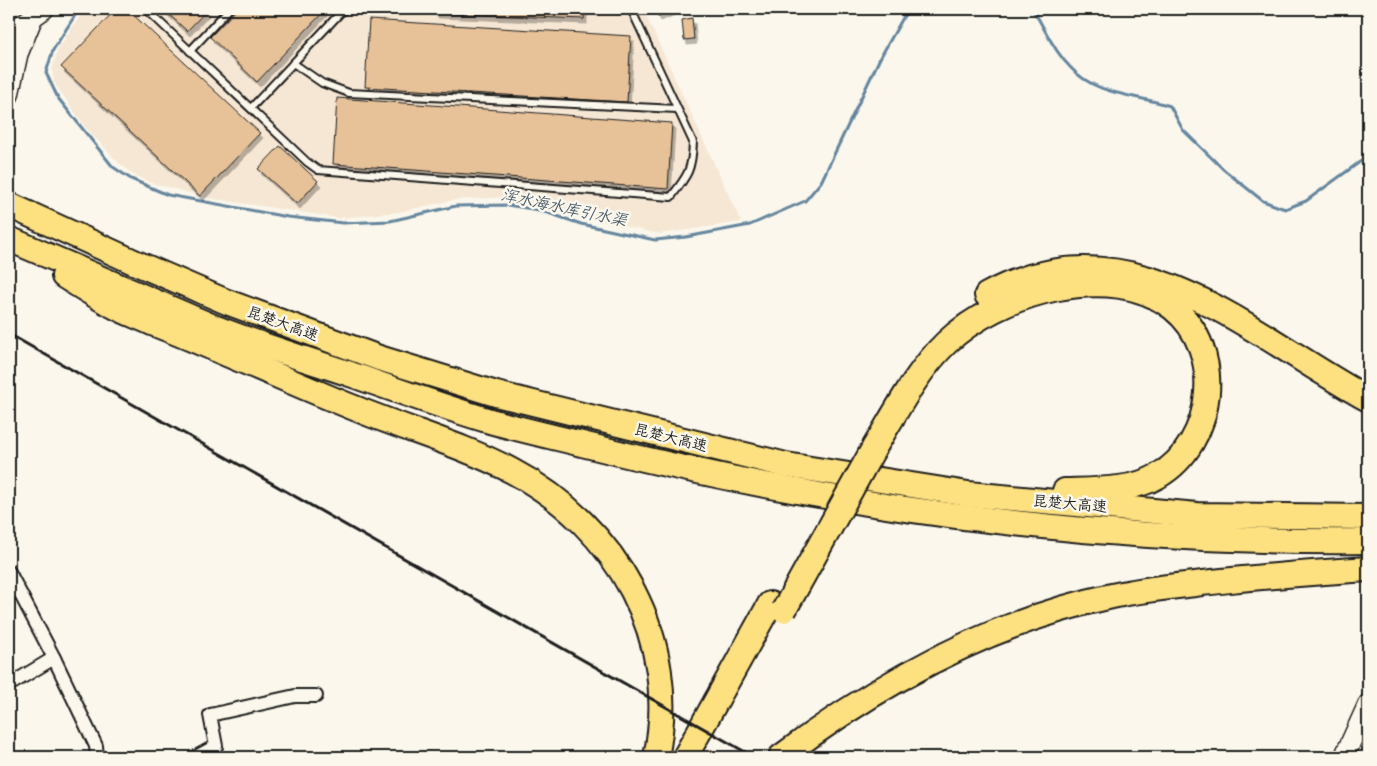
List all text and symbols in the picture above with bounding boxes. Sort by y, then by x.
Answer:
water label: 浑水海水库引水渠 [499,184,631,231]
street label: 昆楚大高速 [245,301,321,345]
street label: 昆楚大高速 [632,419,710,455]
street label: 昆楚大高速 [1032,490,1108,516]

